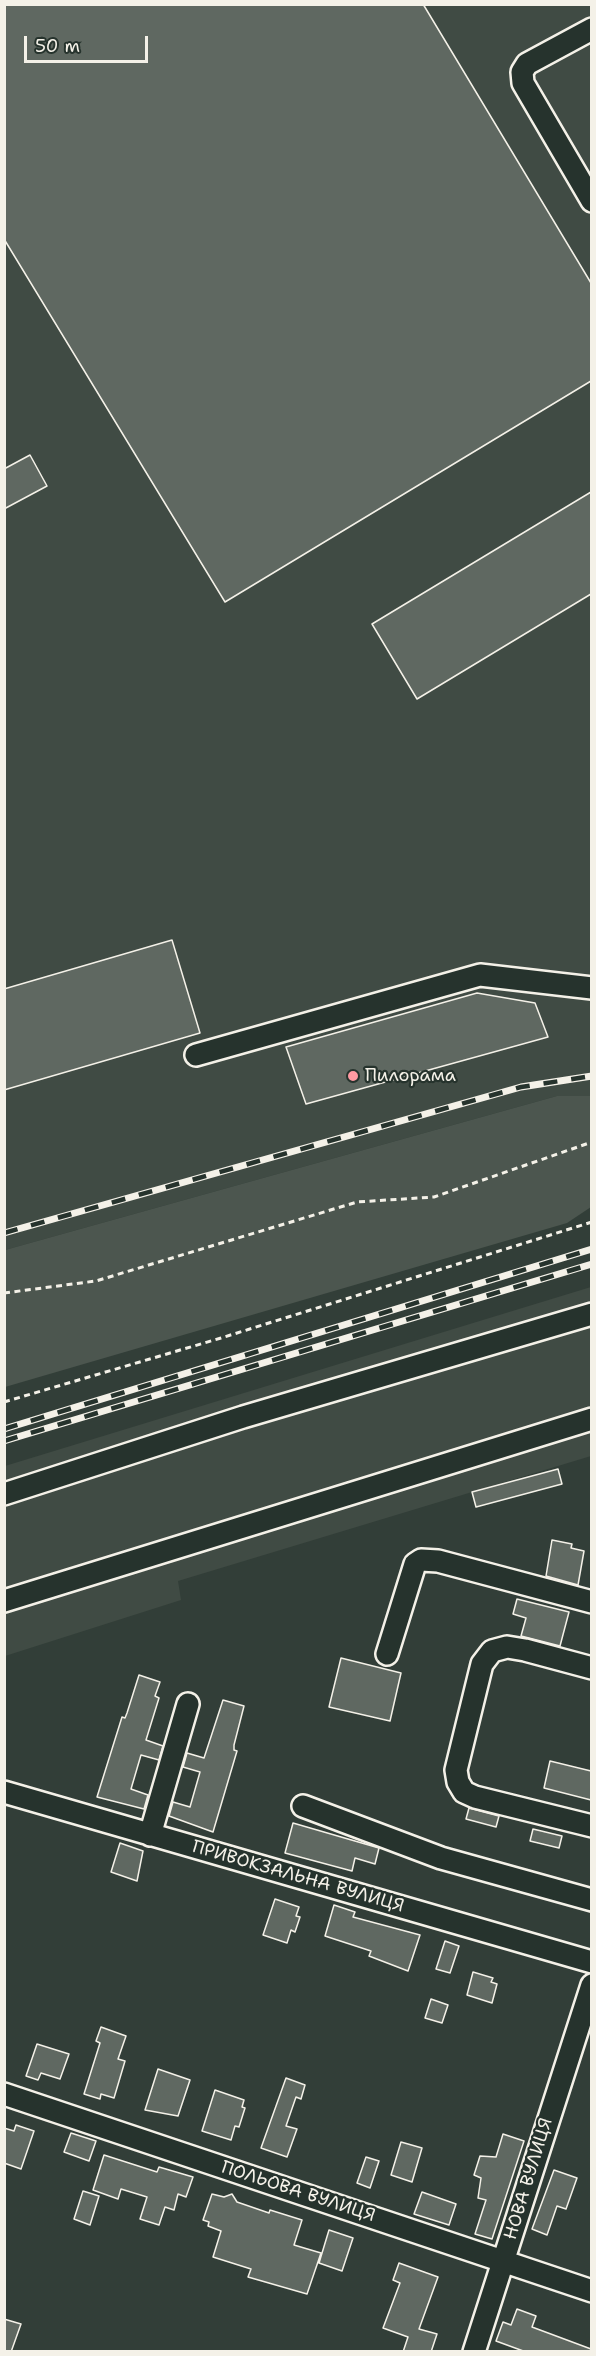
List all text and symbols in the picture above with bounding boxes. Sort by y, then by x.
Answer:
scale bar [27,24,152,62]
text: 50 m [35,34,80,58]
place label: Пилорама [365,1065,456,1087]
marker: Пилорама [346,1069,360,1083]
street label: ПРИВОКЗАЛЬНА ВУЛИЦЯ [190,1836,406,1918]
street label: НОВА ВУЛИЦЯ [500,2115,558,2243]
street label: ПОЛЬОВА ВУЛИЦЯ [218,2157,378,2227]

